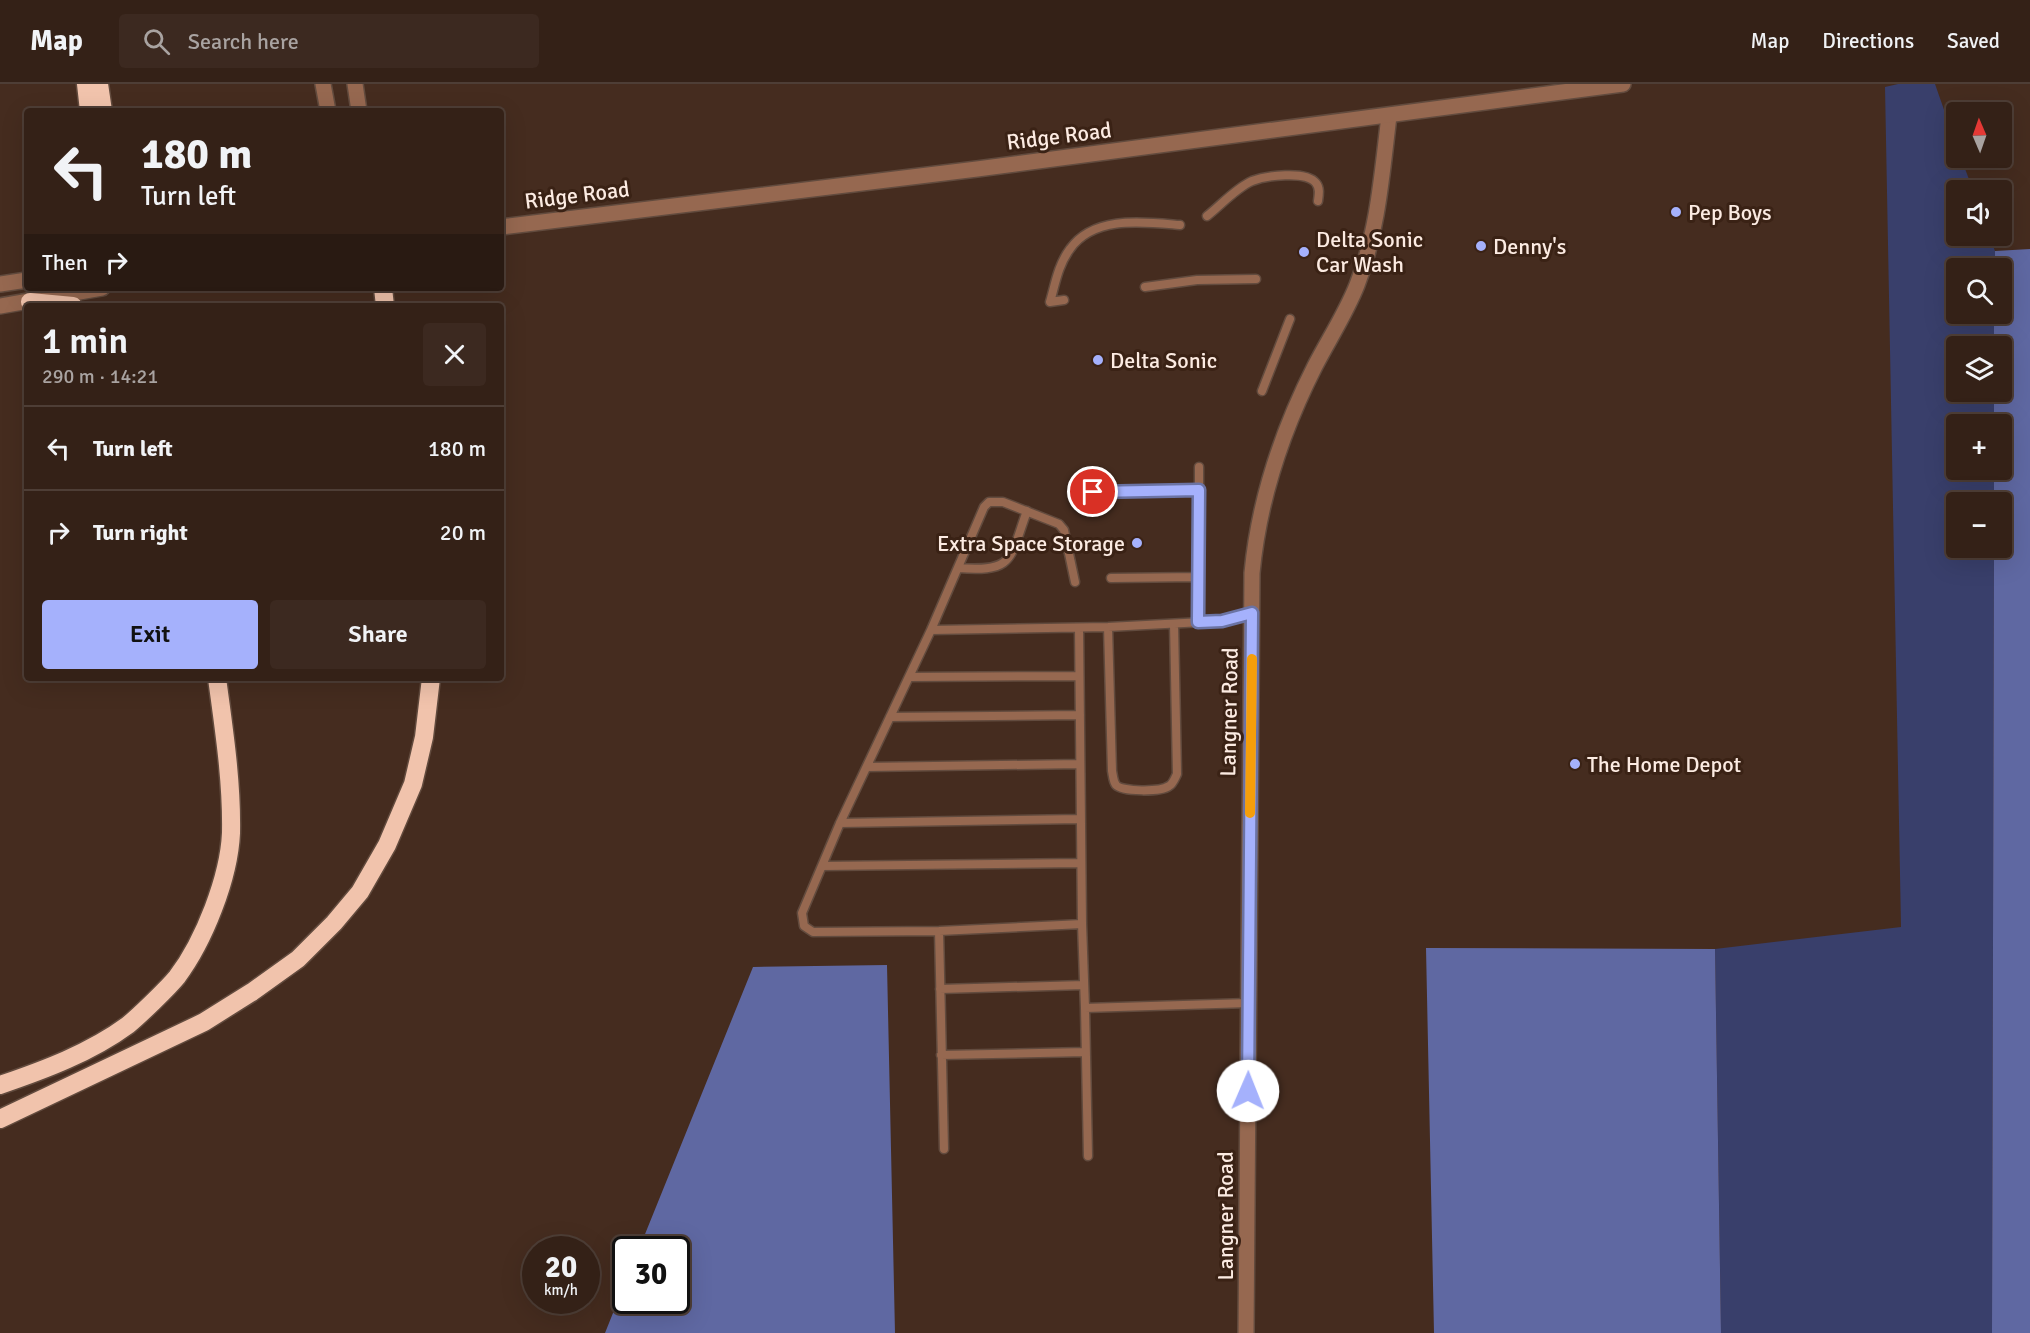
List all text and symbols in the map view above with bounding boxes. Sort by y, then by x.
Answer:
search box [119,14,539,68]
text: Map [30,24,83,58]
icon: search [140,25,173,58]
text: Search here [188,28,299,55]
text: Map [1751,28,1789,54]
text: Directions [1822,28,1914,54]
text: Saved [1947,28,2000,54]
north arrow [1946,102,2012,168]
map controls [1946,102,2012,558]
street label: Ridge Road [1005,116,1113,156]
text: 180 m [141,129,252,180]
icon: left [42,132,120,210]
street label: Ridge Road [523,175,631,215]
text: Turn left [141,180,236,213]
button: sound [1946,180,2012,246]
place label: Pep Boys [1688,199,1772,226]
marker: Pep Boys [1669,205,1683,219]
place label: Delta Sonic Car Wash [1316,226,1423,278]
place label: Denny's [1493,233,1566,260]
marker: Denny's [1474,239,1488,253]
marker: Delta Sonic Car Wash [1297,245,1311,259]
icon: right [100,246,133,279]
text: Then [42,249,88,276]
button: search [1946,258,2012,324]
text: 1 min [42,319,128,364]
button: close [423,323,486,386]
button: layers [1946,336,2012,402]
place label: Delta Sonic [1110,347,1217,374]
marker: Delta Sonic [1091,353,1105,367]
text: 290 m · 14:21 [42,364,158,389]
button: + [1946,414,2012,480]
icon: left [42,432,75,465]
text: Turn left [93,435,173,462]
text: 180 m [428,435,486,462]
pin [1067,466,1118,517]
icon: arrive [1076,475,1109,508]
button: − [1946,492,2012,558]
icon: right [42,516,75,549]
text: Turn right [93,519,188,546]
text: 20 m [440,519,486,546]
place label: Extra Space Storage [937,530,1125,557]
marker: Extra Space Storage [1130,536,1144,550]
button: Exit [42,600,258,669]
button: Share [270,600,486,669]
street label: Langner Road [1214,647,1244,777]
place label: The Home Depot [1587,751,1741,778]
marker: The Home Depot [1568,757,1582,771]
position arrow [1216,1059,1280,1123]
street label: Langner Road [1212,1151,1239,1281]
speed limit sign: 30 [612,1236,690,1314]
text: 20 [545,1249,577,1286]
text: km/h [544,1281,578,1299]

